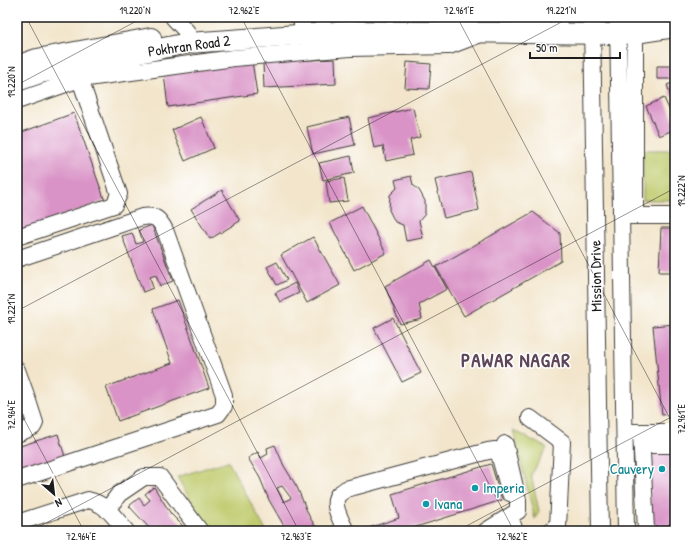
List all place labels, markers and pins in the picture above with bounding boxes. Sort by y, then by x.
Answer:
place label: Cauvery [610,458,654,479]
marker: Cauvery [657,464,667,474]
place label: Imperia [483,477,524,498]
marker: Imperia [470,483,480,493]
place label: Ivana [434,493,462,514]
marker: Ivana [421,499,431,509]

